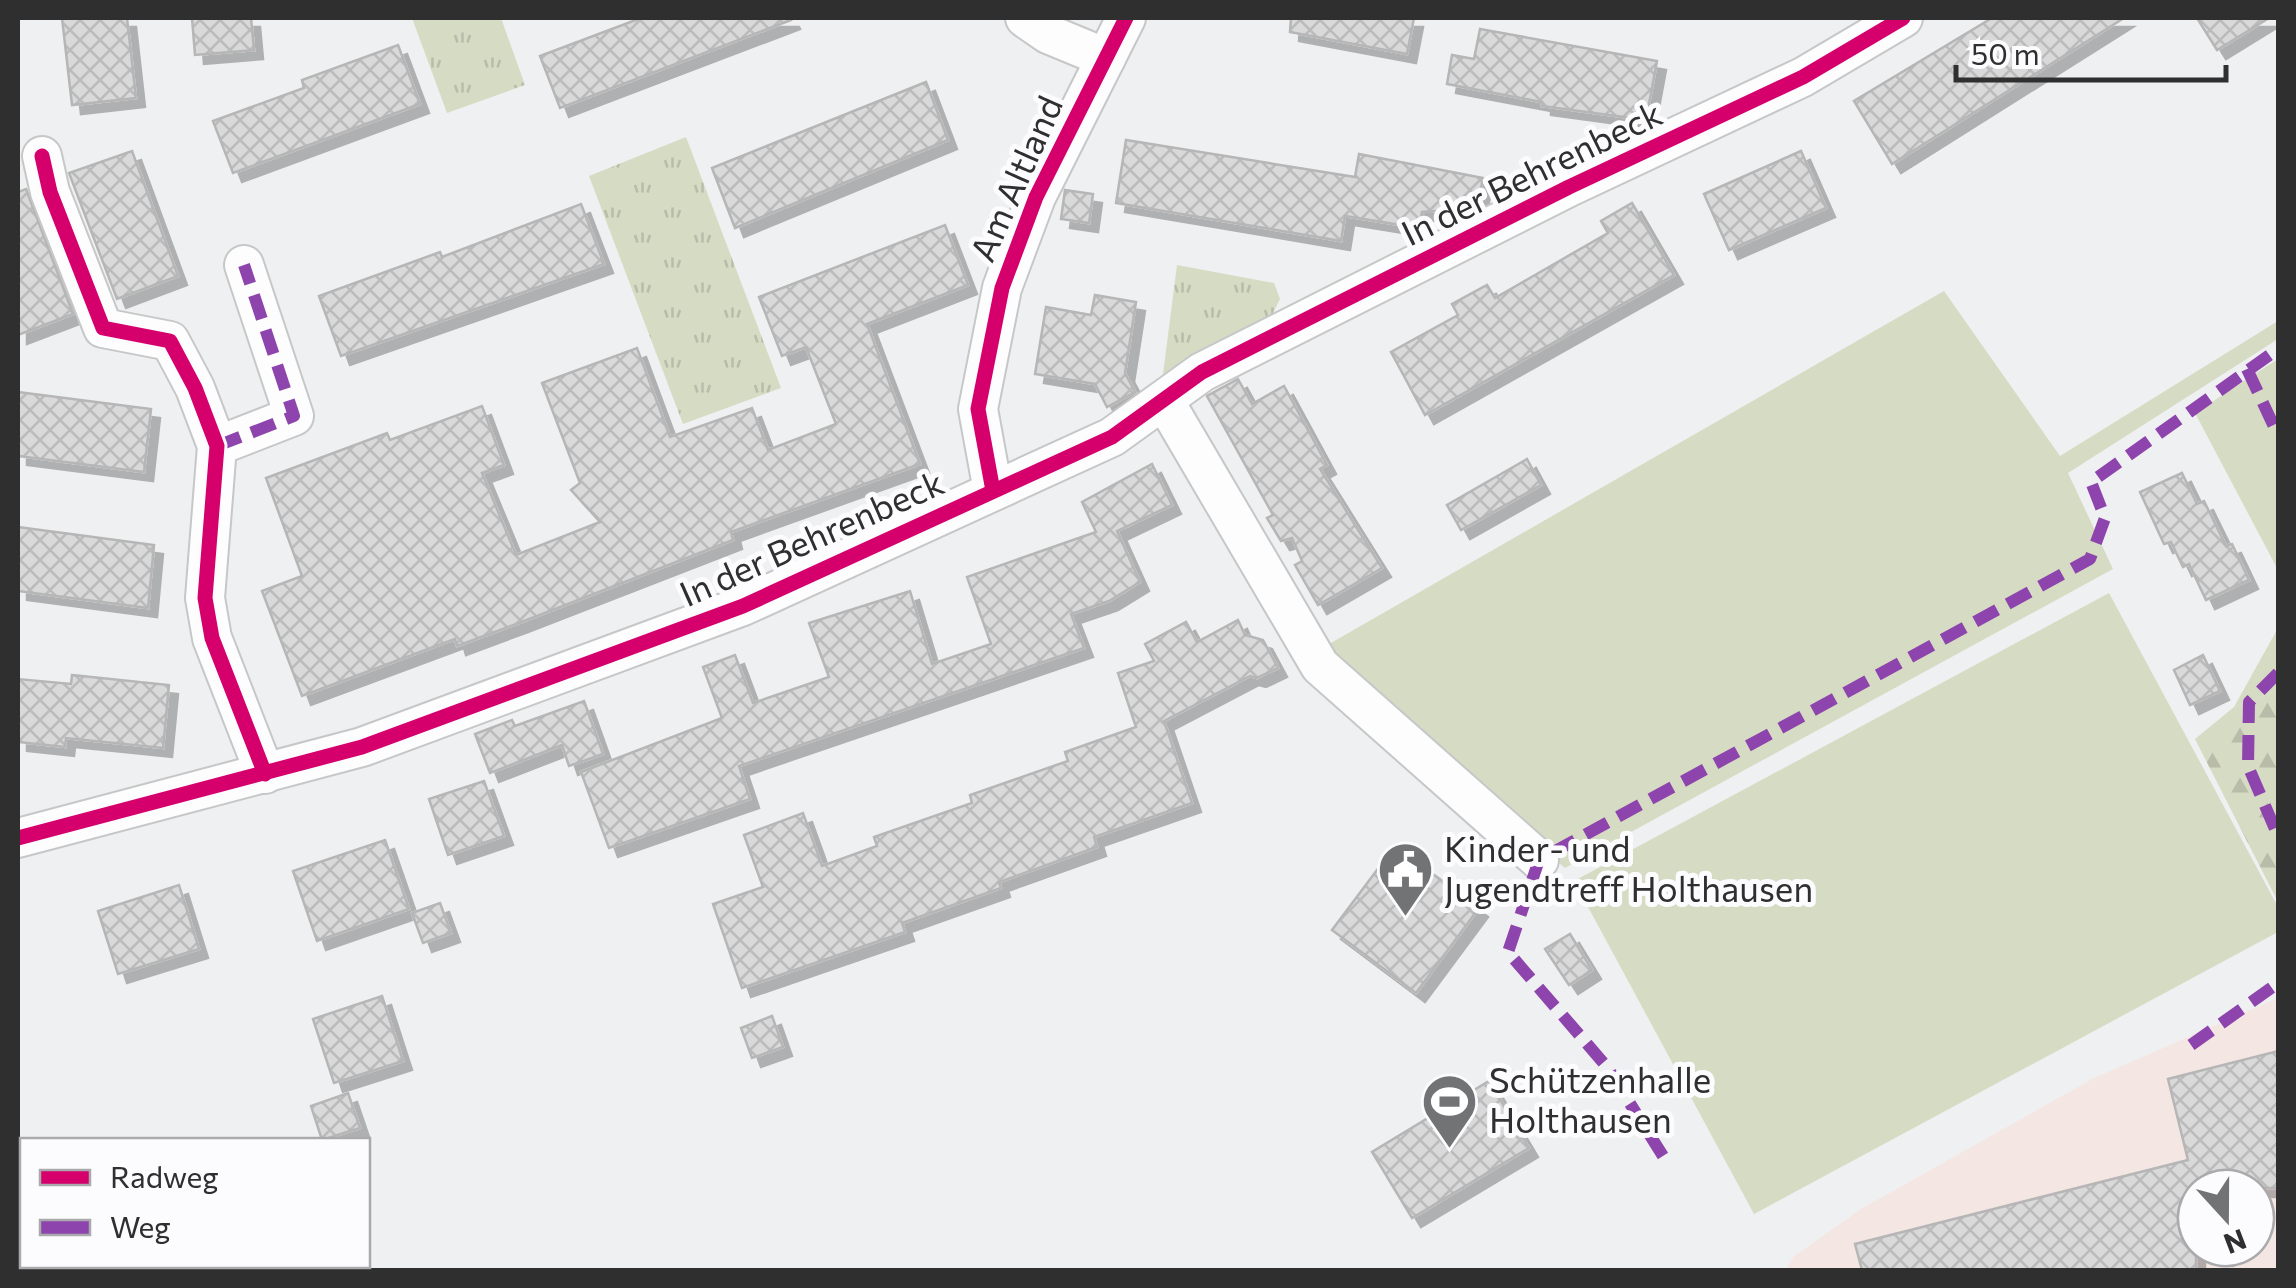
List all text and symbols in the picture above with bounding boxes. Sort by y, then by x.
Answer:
scale bar [1956,20,2226,82]
text: 50 m [1971,34,2040,71]
street label: Am Altland [959,89,1070,267]
street label: In der Behrenbeck [1394,90,1668,253]
street label: In der Behrenbeck [672,459,950,614]
place label: Kinder- und Jugendtreff Holthausen [1444,826,1813,909]
public building icon: Kinder- und Jugendtreff Holthausen [1375,840,1435,919]
place label: Schützenhalle Holthausen [1489,1057,1711,1140]
sports icon: Schützenhalle Holthausen [1420,1071,1480,1150]
legend [20,1138,370,1268]
text: Radweg [110,1157,219,1194]
north arrow [2176,1168,2276,1268]
text: Weg [110,1207,171,1244]
text: N [2219,1223,2251,1262]

